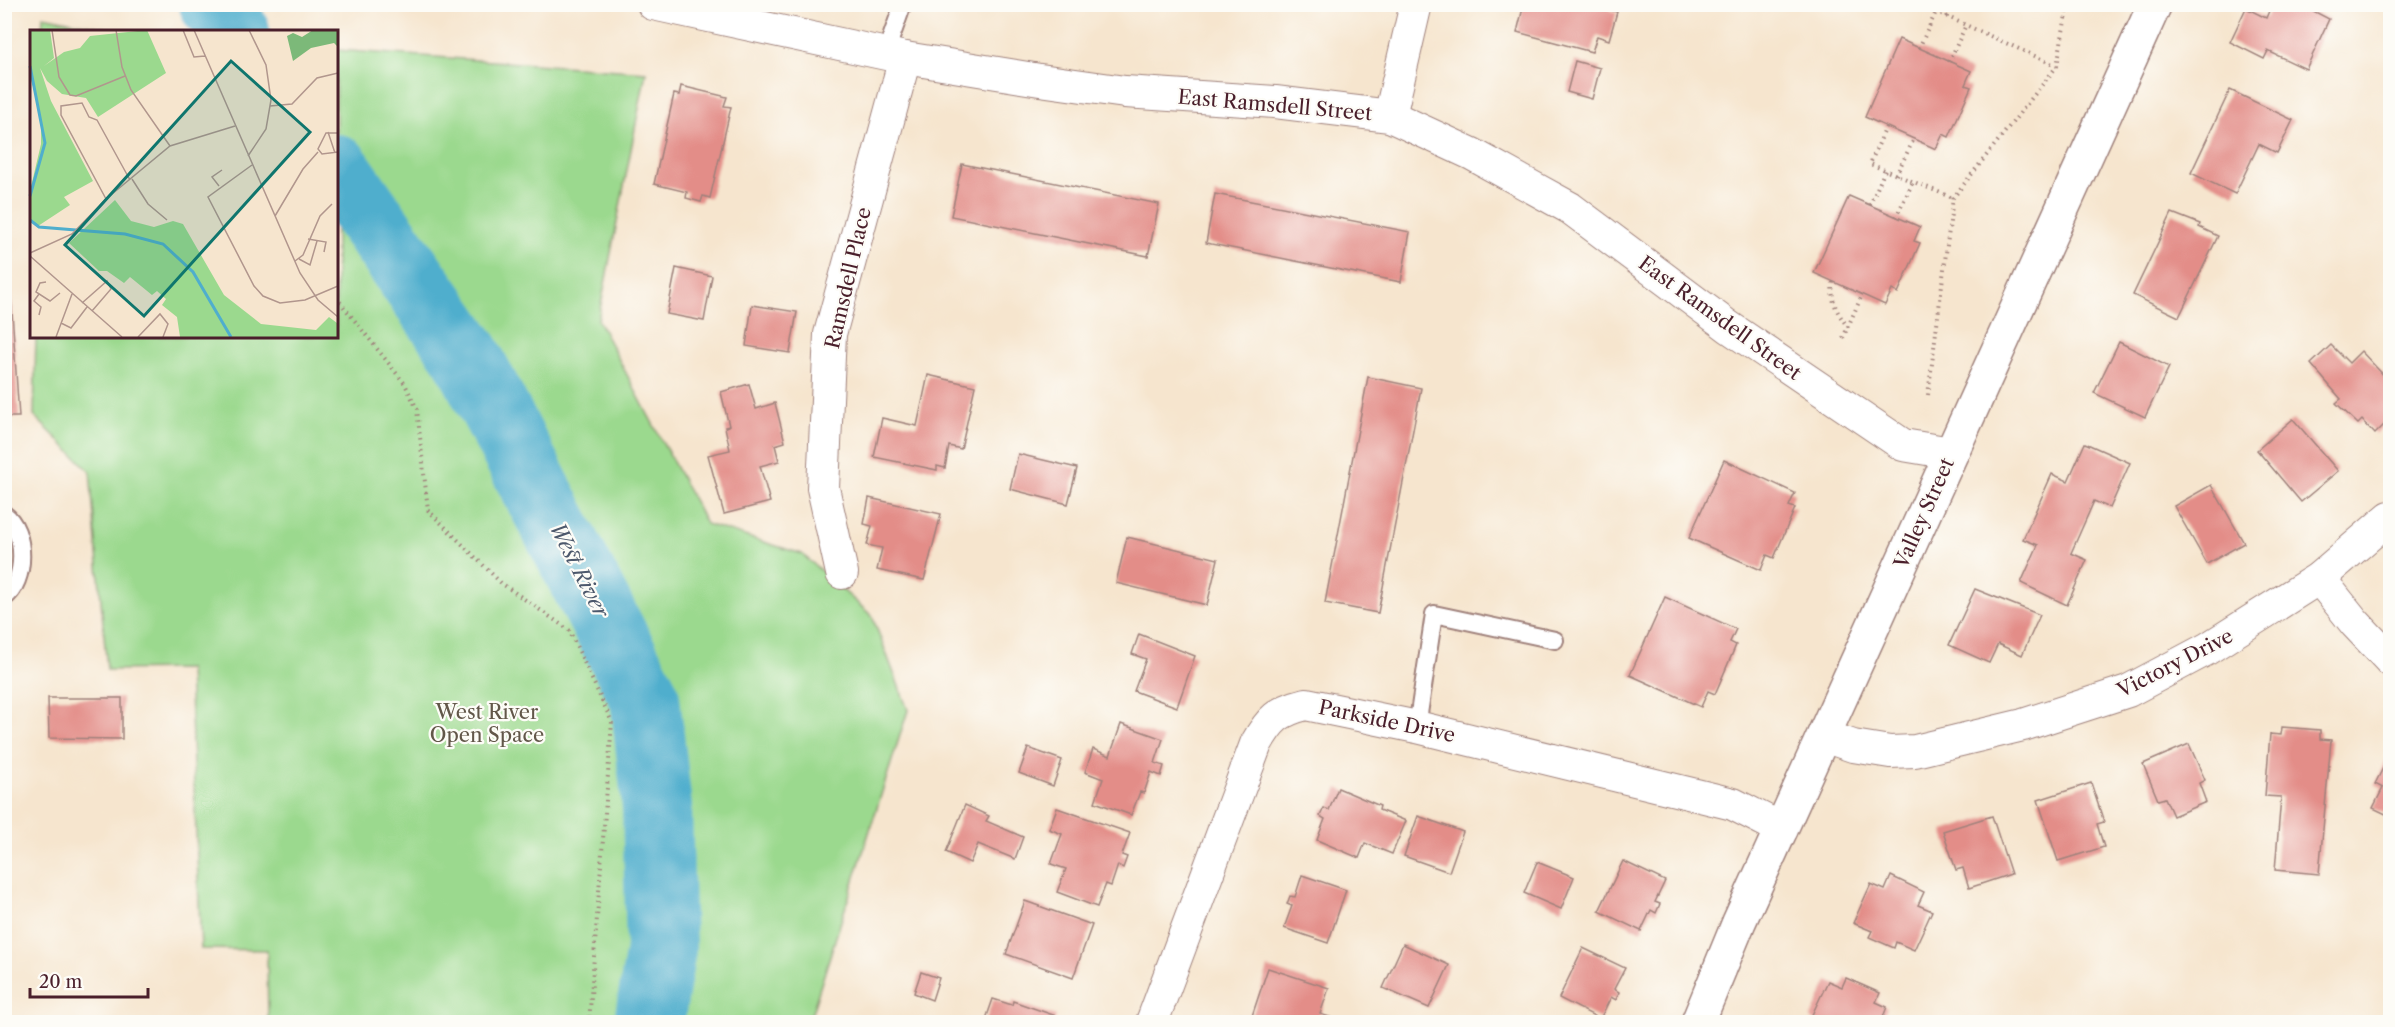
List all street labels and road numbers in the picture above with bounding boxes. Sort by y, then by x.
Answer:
street label: East Ramsdell Street [1177,85,1373,125]
street label: Ramsdell Place [820,205,876,351]
street label: East Ramsdell Street [1634,251,1806,385]
street label: Valley Street [1889,454,1959,573]
street label: Victory Drive [2112,624,2237,703]
street label: Parkside Drive [1317,695,1457,747]

